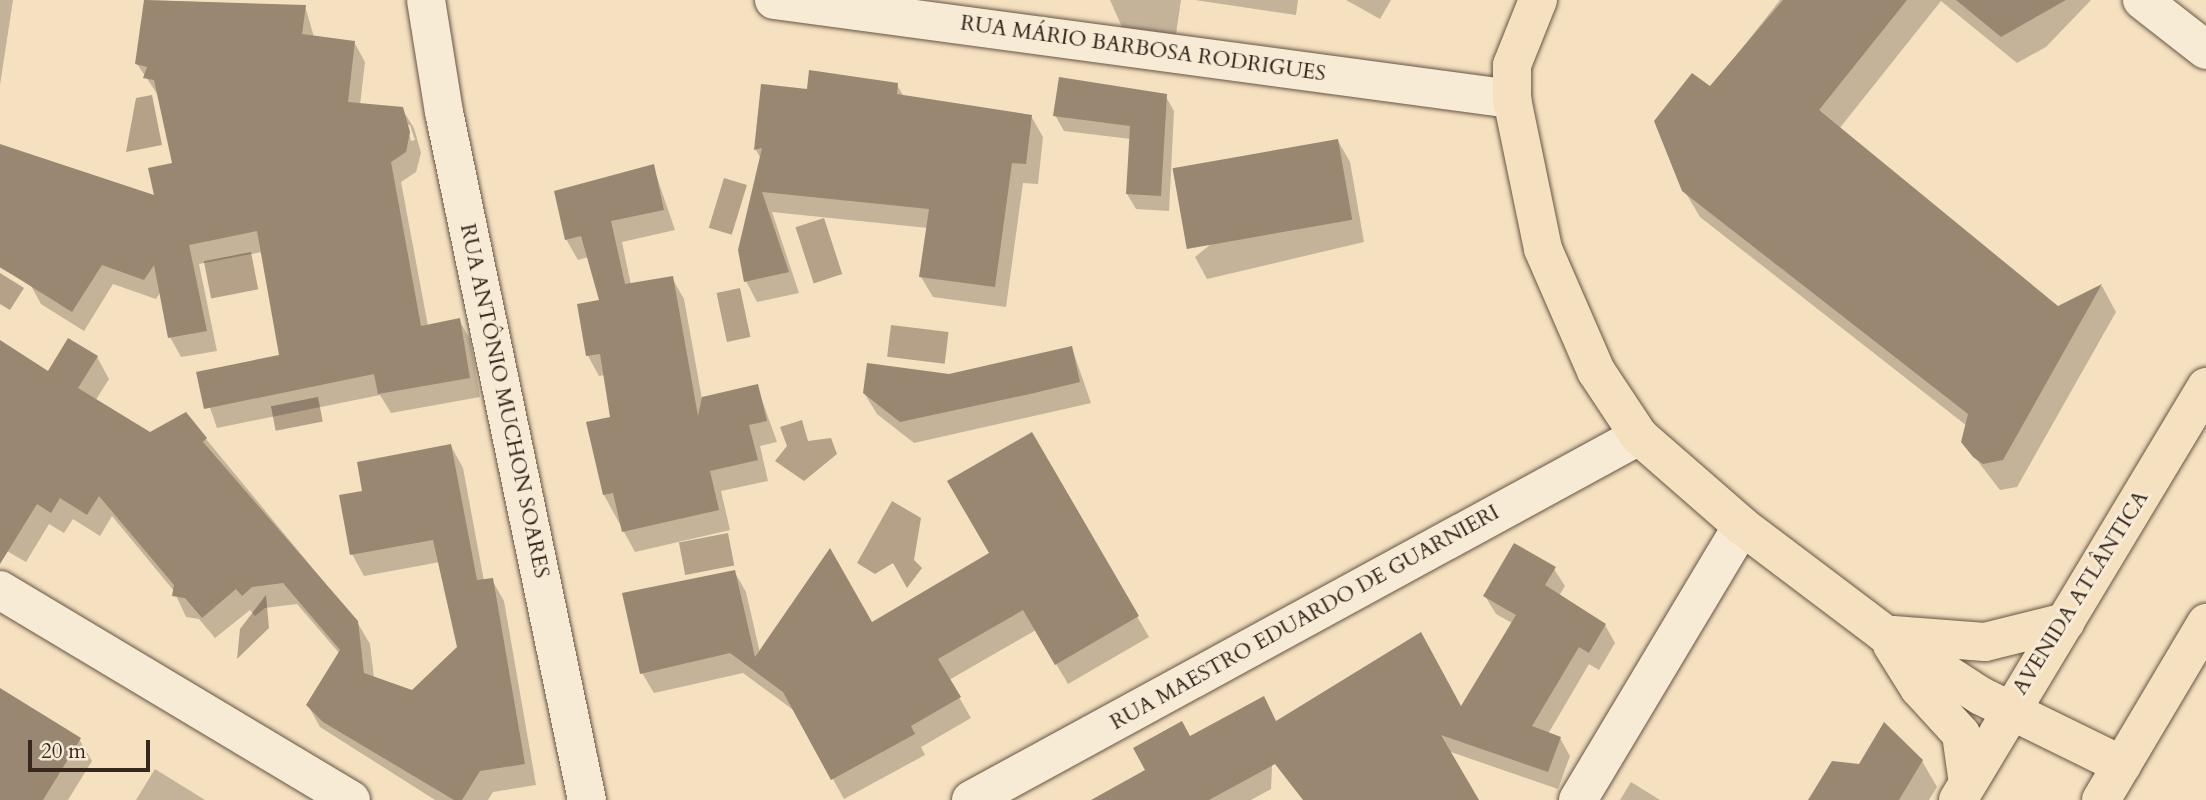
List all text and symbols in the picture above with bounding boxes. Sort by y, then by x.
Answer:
street label: RUA MÁRIO BARBOSA RODRIGUES [959,11,1327,87]
street label: RUA ANTÔNIO MUCHON SOARES [454,222,554,580]
street label: AVENIDA ATLÂNTICA [2008,486,2154,700]
street label: RUA MAESTRO EDUARDO DE GUARNIERI [1106,500,1504,736]
scale bar [32,726,154,770]
text: 20 m [41,737,86,766]

